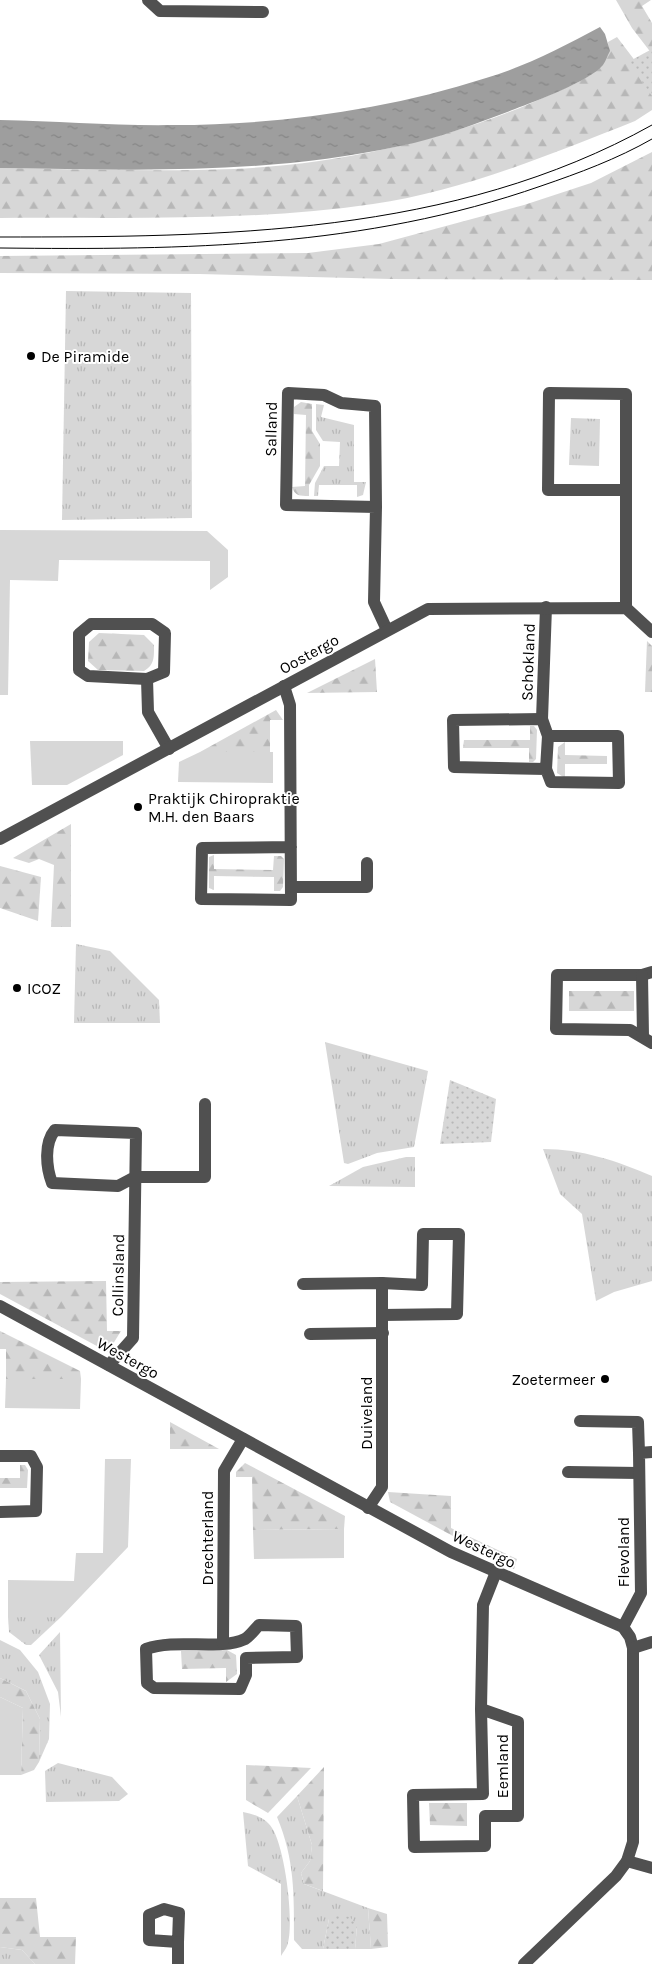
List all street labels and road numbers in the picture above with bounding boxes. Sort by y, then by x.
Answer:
street label: Salland [261,401,281,457]
street label: Schokland [517,623,539,701]
street label: Oostergo [276,630,342,678]
street label: Collinsland [108,1233,128,1317]
street label: Westergo [94,1333,162,1383]
street label: Duiveland [357,1376,376,1450]
street label: Drechterland [198,1491,217,1585]
street label: Flevoland [614,1517,633,1587]
street label: Westergo [449,1526,519,1572]
street label: Eemland [493,1734,512,1798]

